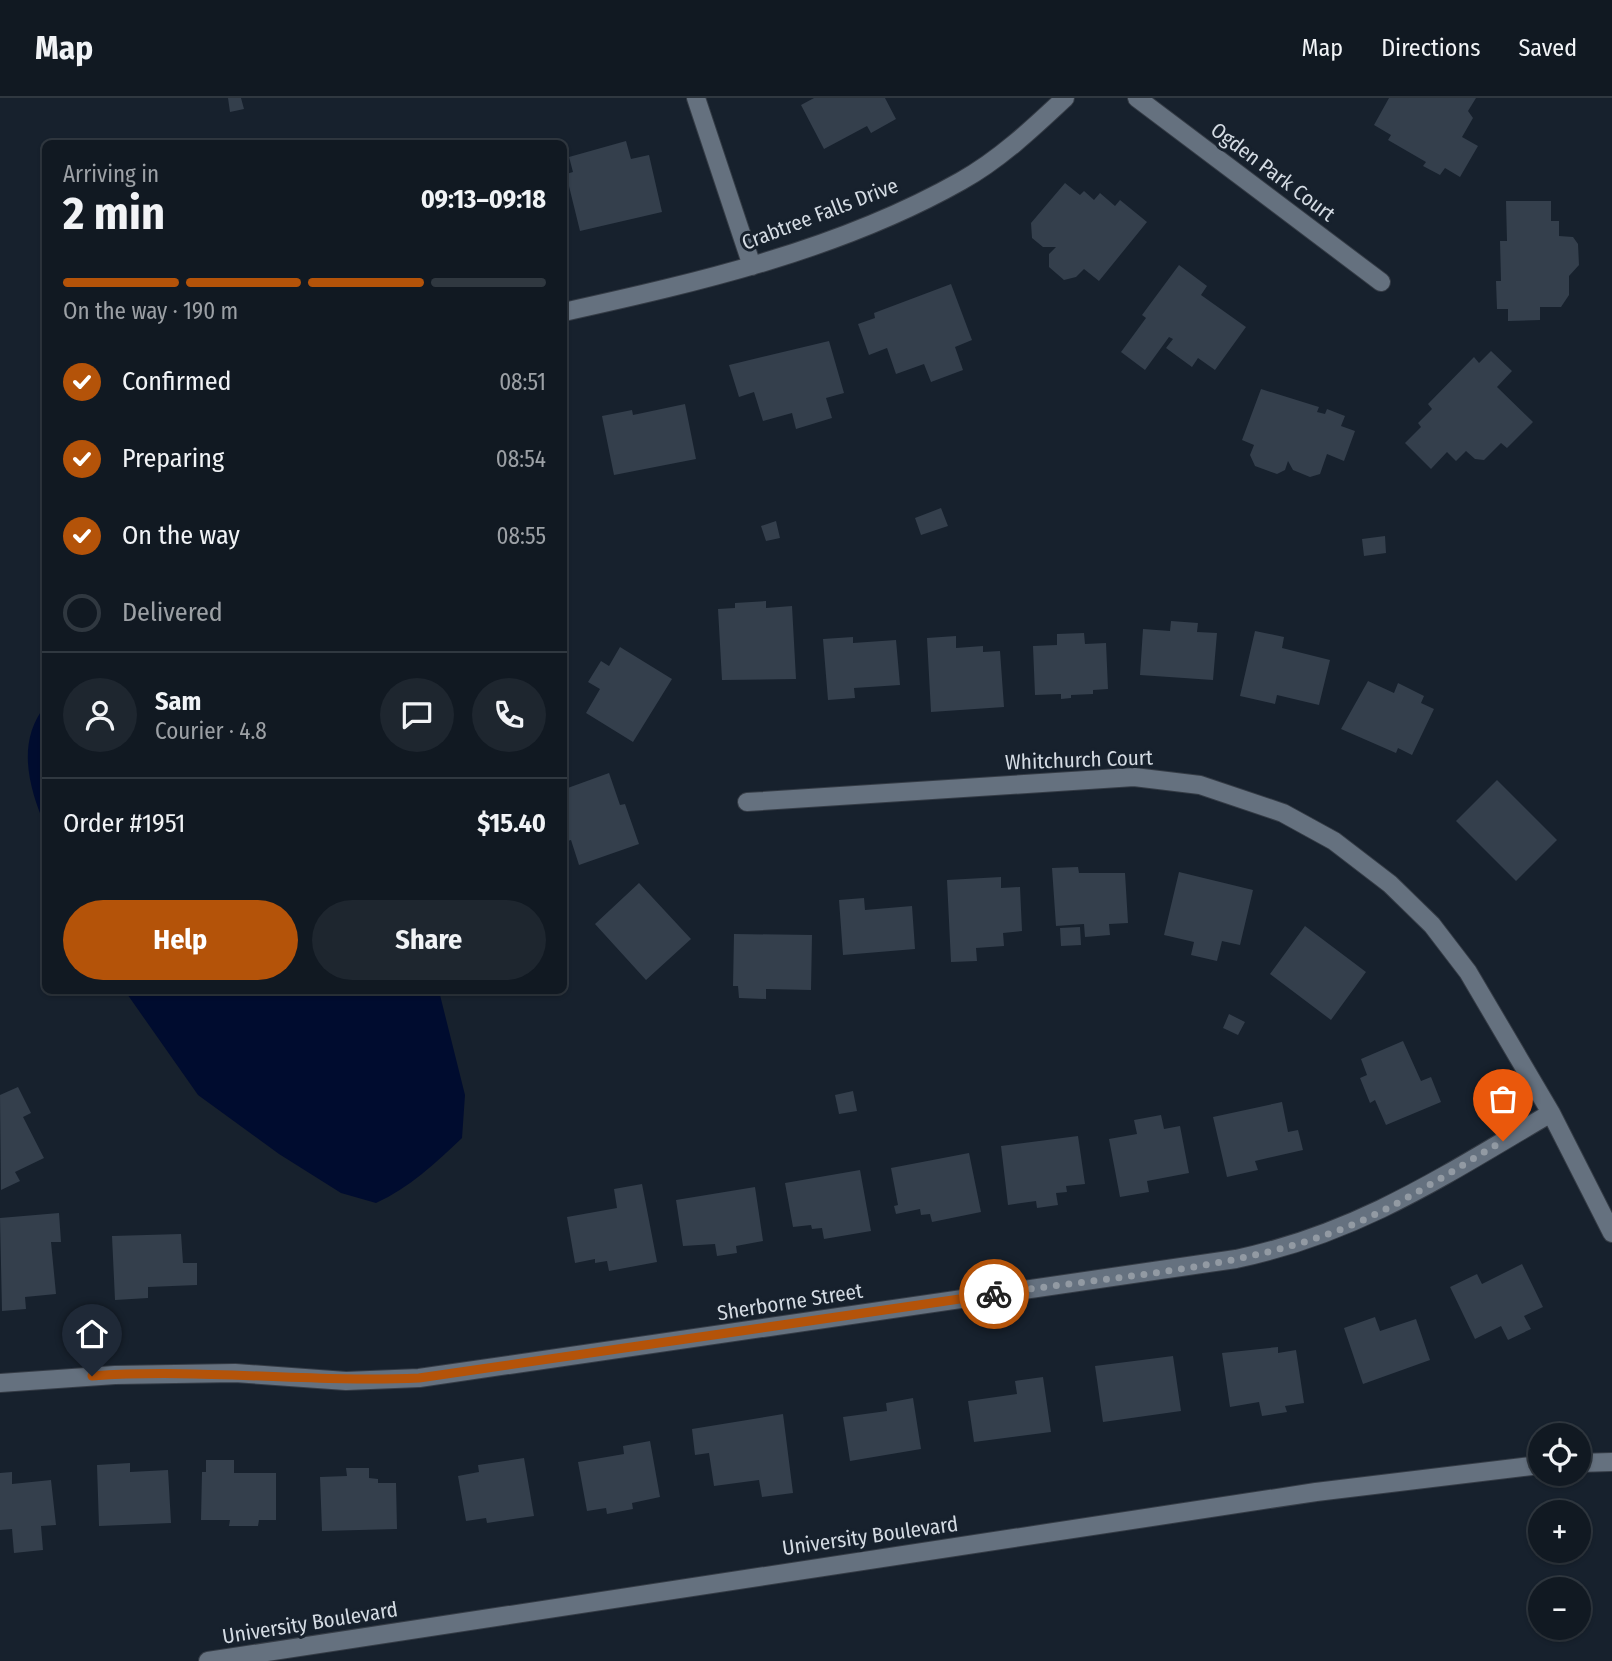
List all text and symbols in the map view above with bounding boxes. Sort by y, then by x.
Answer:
text: Map [35,28,93,68]
text: Map [1302,34,1343,62]
text: Directions [1381,34,1480,62]
text: Saved [1518,34,1577,62]
street label: Ogden Park Court [1206,117,1340,227]
text: Arriving in [63,160,159,188]
street label: Crabtree Falls Drive [738,172,902,256]
text: 09:13–09:18 [421,184,546,215]
text: 2 min [63,186,165,241]
text: On the way · 190 m [63,297,238,325]
icon: check [63,363,101,401]
text: Confirmed [122,366,232,397]
text: 08:51 [499,368,546,396]
icon: check [63,440,101,478]
text: Preparing [122,443,224,474]
text: 08:54 [496,445,546,473]
icon: check [63,517,101,555]
text: On the way [122,520,240,551]
text: 08:55 [497,522,546,550]
text: Delivered [122,597,223,628]
button: person [63,678,137,752]
button: chat [380,678,454,752]
button: phone [472,678,546,752]
text: Sam [155,686,201,717]
text: Courier · 4.8 [155,717,267,745]
street label: Whitchurch Court [1005,744,1153,776]
text: Order #1951 [63,808,186,839]
text: $15.40 [477,808,546,839]
button: Help [63,900,298,980]
button: Share [312,900,546,980]
pin [1473,1069,1533,1141]
icon: bag [1484,1080,1522,1118]
courier [959,1259,1029,1329]
icon: bike [975,1275,1013,1313]
street label: Sherborne Street [715,1278,865,1326]
pin [62,1304,122,1376]
icon: home [73,1315,111,1353]
map controls [1528,1423,1591,1640]
button: locate [1528,1423,1591,1486]
button: + [1528,1500,1591,1563]
street label: University Boulevard [780,1511,960,1561]
button: − [1528,1577,1591,1640]
street label: University Boulevard [220,1596,400,1650]

